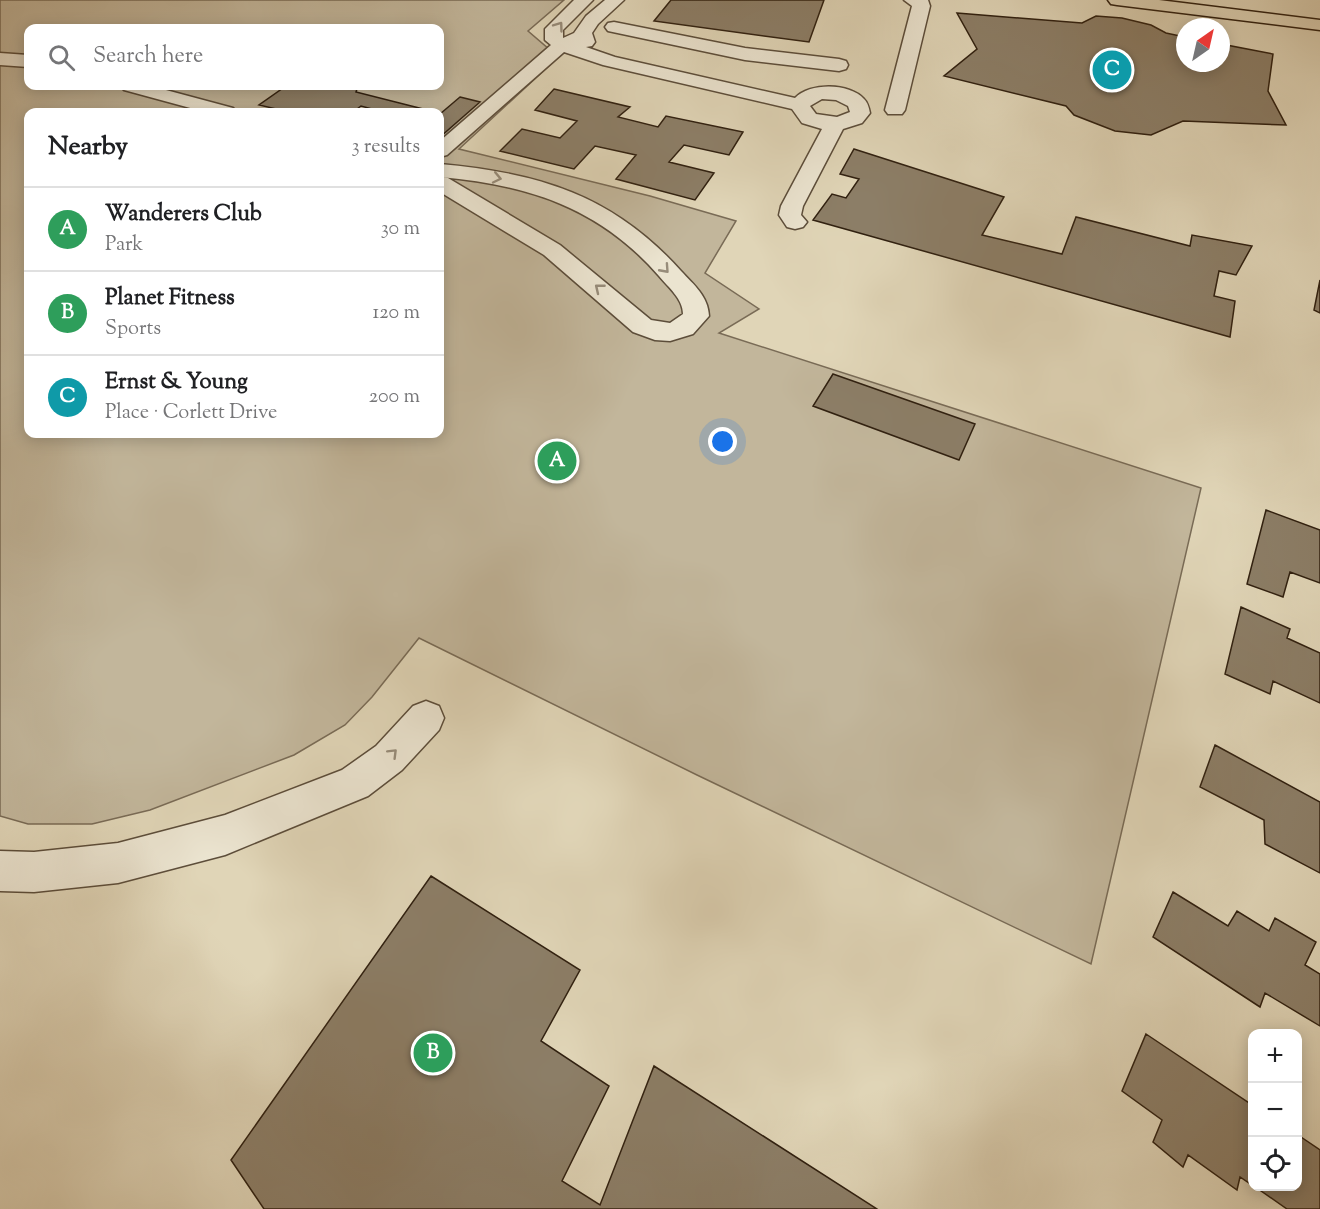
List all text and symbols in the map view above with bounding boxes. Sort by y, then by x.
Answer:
north arrow [1176,18,1230,72]
one-way arrow [552,21,563,32]
search box [24,24,444,90]
icon: search [45,41,78,74]
text: Search here [93,41,203,73]
pin: C [1092,48,1132,92]
text: Nearby [48,129,128,166]
text: 3 results [351,133,420,162]
one-way arrow [492,171,502,184]
text: Wanderers Club [105,199,262,231]
text: A [59,215,76,244]
text: 30 m [381,215,420,244]
text: Park [105,231,143,260]
one-way arrow [658,262,669,272]
text: Planet Fitness [105,283,235,315]
one-way arrow [595,284,606,295]
text: B [61,299,74,328]
text: 120 m [372,299,420,328]
text: Sports [105,315,161,344]
text: Ernst & Young [105,367,248,399]
text: C [59,383,76,412]
text: 200 m [369,383,420,412]
text: Place · Corlett Drive [105,399,277,428]
your location [708,427,737,456]
pin: A [538,438,576,484]
one-way arrow [385,750,396,761]
map controls [1248,1029,1302,1191]
button: + [1248,1029,1302,1083]
pin: B [414,1030,452,1076]
button: − [1248,1083,1302,1137]
button: locate [1248,1137,1302,1191]

